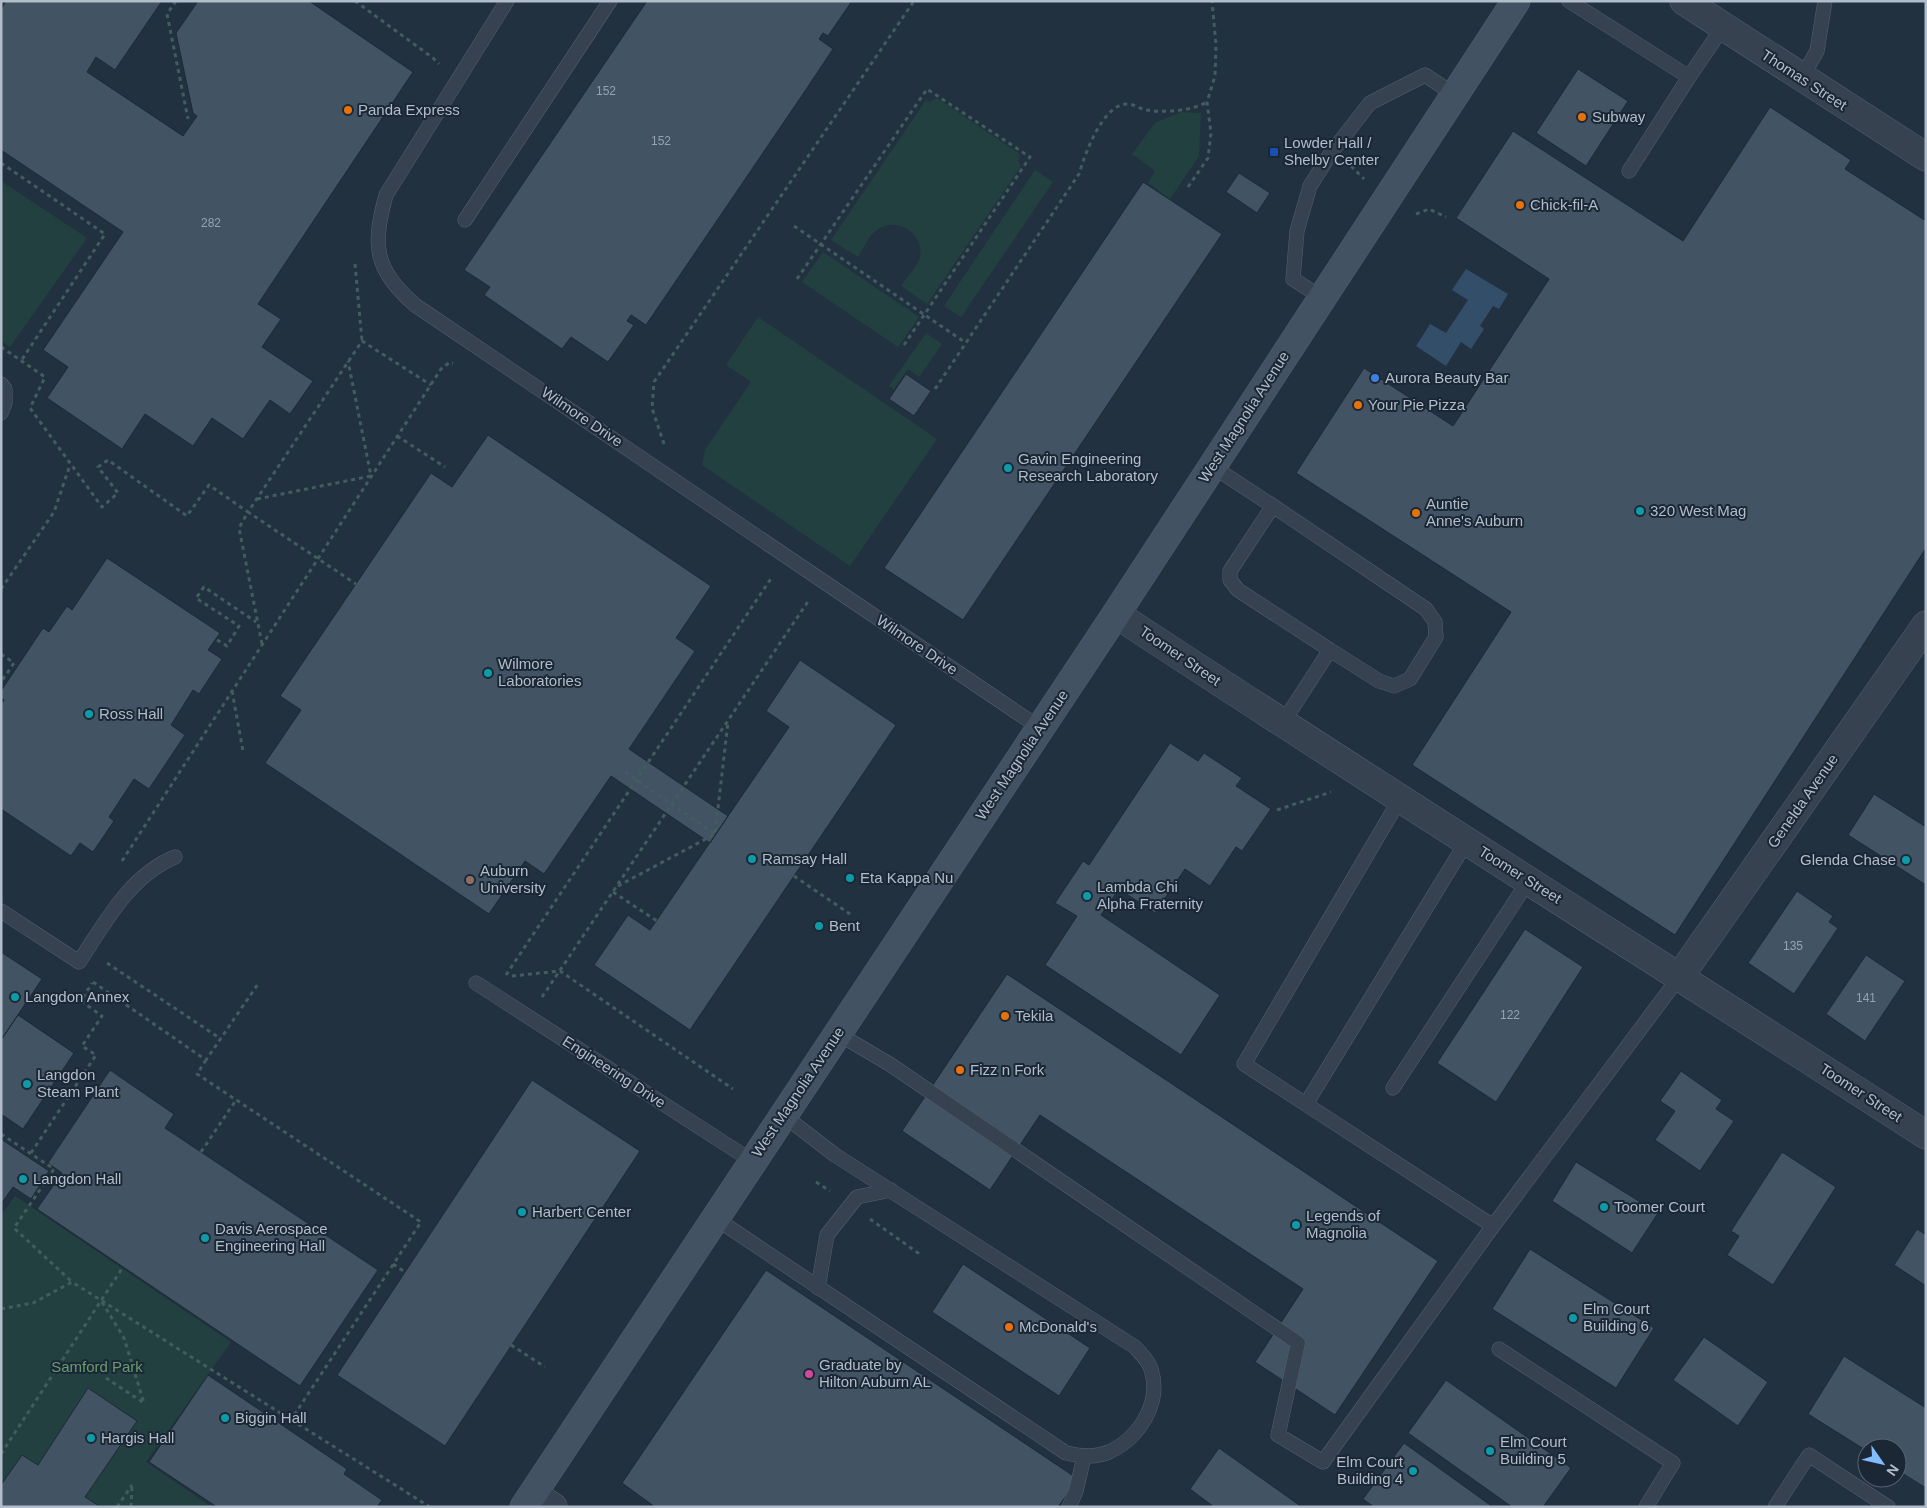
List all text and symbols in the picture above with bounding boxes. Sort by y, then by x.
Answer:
street label: Thomas Street [1758,46,1851,114]
house number: 152 [596,84,616,98]
place label: Panda Express [358,101,460,118]
marker: Panda Express [342,104,354,116]
place label: Subway [1592,108,1646,125]
marker: Subway [1576,111,1588,123]
house number: 152 [651,134,671,148]
place label: Lowder Hall / Shelby Center [1284,134,1379,168]
marker: Lowder Hall / Shelby Center [1268,146,1280,158]
place label: Chick-fil-A [1530,196,1598,213]
marker: Chick-fil-A [1514,199,1526,211]
house number: 282 [201,216,221,230]
street label: West Magnolia Avenue [1195,348,1292,485]
place label: Aurora Beauty Bar [1385,369,1508,386]
marker: Aurora Beauty Bar [1369,372,1381,384]
street label: Wilmore Drive [538,383,626,450]
place label: Your Pie Pizza [1368,396,1466,413]
marker: Your Pie Pizza [1352,399,1364,411]
place label: Gavin Engineering Research Laboratory [1018,450,1159,484]
marker: Gavin Engineering Research Laboratory [1002,462,1014,474]
place label: Auntie Anne's Auburn [1426,495,1523,529]
place label: 320 West Mag [1650,502,1746,519]
marker: 320 West Mag [1634,505,1646,517]
marker: Auntie Anne's Auburn [1410,507,1422,519]
street label: Wilmore Drive [873,611,961,678]
street label: Toomer Street [1136,622,1225,689]
place label: Wilmore Laboratories [498,655,581,689]
marker: Wilmore Laboratories [482,667,494,679]
street label: West Magnolia Avenue [972,687,1071,823]
place label: Ross Hall [99,705,163,722]
marker: Ross Hall [83,708,95,720]
street label: Genelda Avenue [1764,751,1841,851]
street label: Toomer Street [1476,842,1565,907]
place label: Ramsay Hall [762,850,847,867]
place label: Glenda Chase [1800,851,1896,868]
marker: Ramsay Hall [746,853,758,865]
marker: Glenda Chase [1900,854,1912,866]
place label: Auburn University [480,862,546,896]
place label: Eta Kappa Nu [860,869,953,886]
marker: Eta Kappa Nu [844,872,856,884]
marker: Auburn University [464,874,476,886]
place label: Lambda Chi Alpha Fraternity [1097,878,1203,912]
marker: Lambda Chi Alpha Fraternity [1081,890,1093,902]
place label: Bent [829,917,861,934]
marker: Bent [813,920,825,932]
house number: 135 [1783,939,1803,953]
place label: Langdon Annex [25,988,130,1005]
marker: Langdon Annex [9,991,21,1003]
house number: 141 [1856,991,1876,1005]
place label: Tekila [1015,1007,1054,1024]
house number: 122 [1500,1008,1520,1022]
marker: Tekila [999,1010,1011,1022]
street label: West Magnolia Avenue [748,1024,847,1160]
street label: Engineering Drive [560,1032,669,1111]
street label: Toomer Street [1817,1060,1906,1126]
place label: Fizz n Fork [970,1061,1045,1078]
marker: Fizz n Fork [954,1064,966,1076]
place label: Langdon Steam Plant [37,1066,120,1100]
marker: Langdon Steam Plant [21,1078,33,1090]
place label: Langdon Hall [33,1170,121,1187]
marker: Langdon Hall [17,1173,29,1185]
place label: Toomer Court [1614,1198,1706,1215]
marker: Toomer Court [1598,1201,1610,1213]
place label: Harbert Center [532,1203,631,1220]
marker: Harbert Center [516,1206,528,1218]
place label: Legends of Magnolia [1306,1207,1381,1241]
marker: Legends of Magnolia [1290,1219,1302,1231]
place label: Davis Aerospace Engineering Hall [215,1220,328,1254]
marker: Davis Aerospace Engineering Hall [199,1232,211,1244]
place label: Elm Court Building 6 [1583,1300,1651,1334]
marker: Elm Court Building 6 [1567,1312,1579,1324]
place label: McDonald's [1019,1318,1097,1335]
marker: McDonald's [1003,1321,1015,1333]
place label: Graduate by Hilton Auburn AL [819,1356,931,1390]
park label: Samford Park [51,1358,143,1375]
marker: Graduate by Hilton Auburn AL [803,1368,815,1380]
place label: Biggin Hall [235,1409,307,1426]
marker: Biggin Hall [219,1412,231,1424]
place label: Hargis Hall [101,1429,174,1446]
marker: Hargis Hall [85,1432,97,1444]
place label: Elm Court Building 5 [1500,1433,1568,1467]
north arrow [1857,1438,1907,1488]
marker: Elm Court Building 5 [1484,1445,1496,1457]
place label: Elm Court Building 4 [1336,1453,1404,1487]
text: N [1883,1462,1902,1479]
marker: Elm Court Building 4 [1407,1465,1419,1477]

